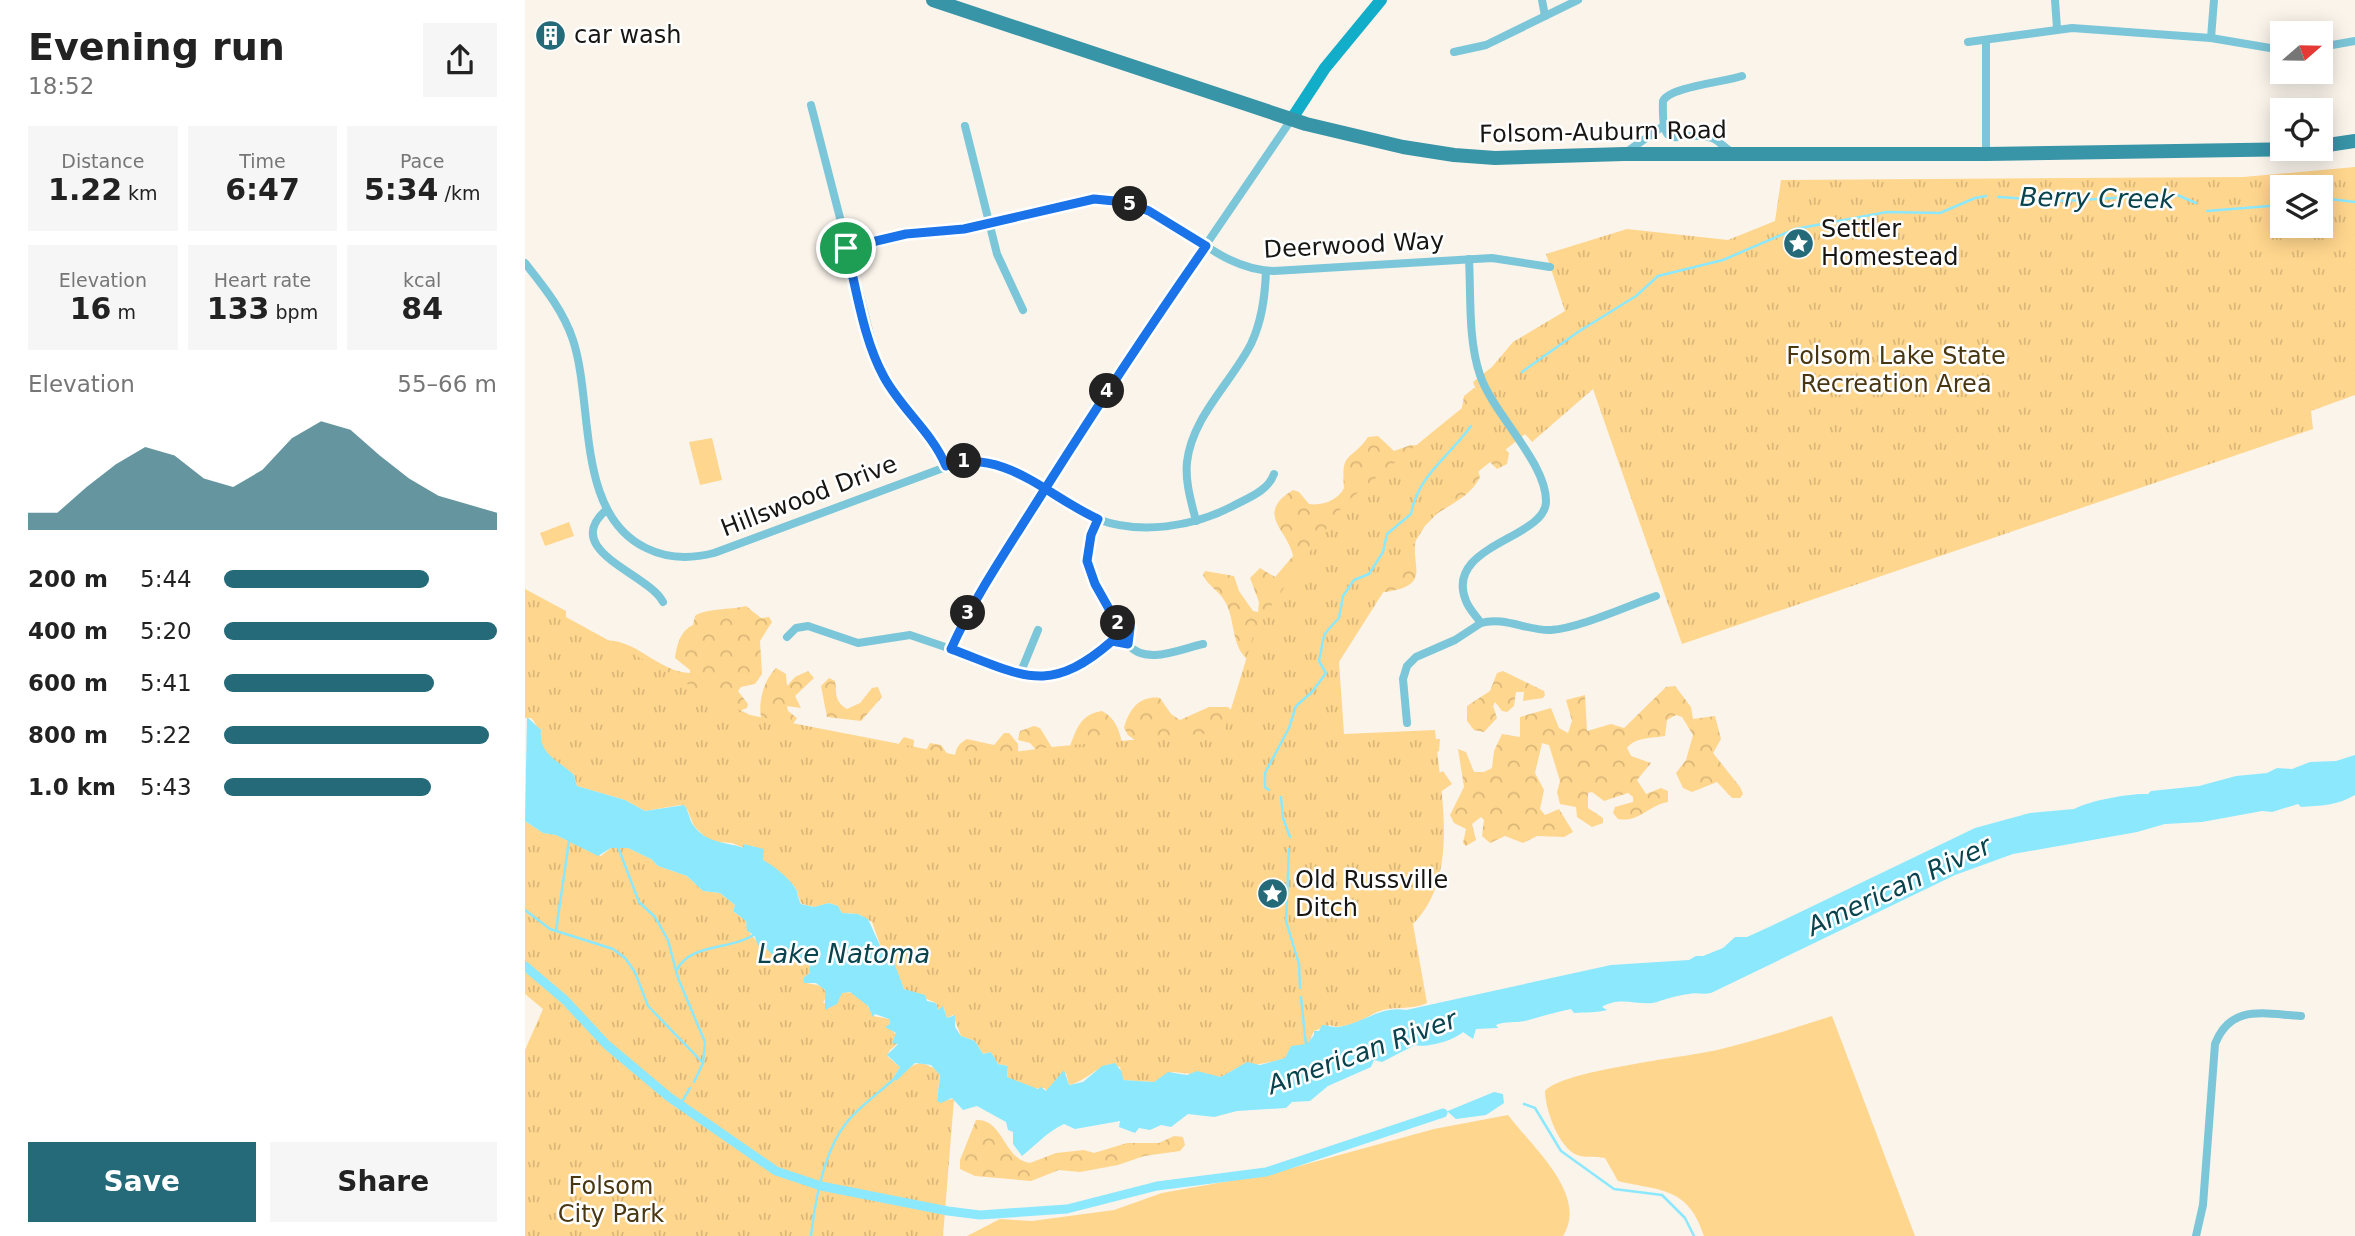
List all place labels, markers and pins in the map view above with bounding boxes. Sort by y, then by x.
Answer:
building icon: car wash [534,18,568,52]
place label: car wash [574,21,681,49]
pin: 5 [1113,186,1147,222]
place label: Settler Homestead [1821,215,1959,271]
pin [816,218,876,278]
place icon: Settler Homestead [1781,226,1815,260]
pin: 4 [1089,374,1125,408]
pin: 1 [947,444,982,478]
pin: 3 [951,596,985,630]
pin: 2 [1101,606,1135,640]
place label: Old Russville Ditch [1295,866,1448,922]
place icon: Old Russville Ditch [1255,877,1289,911]

